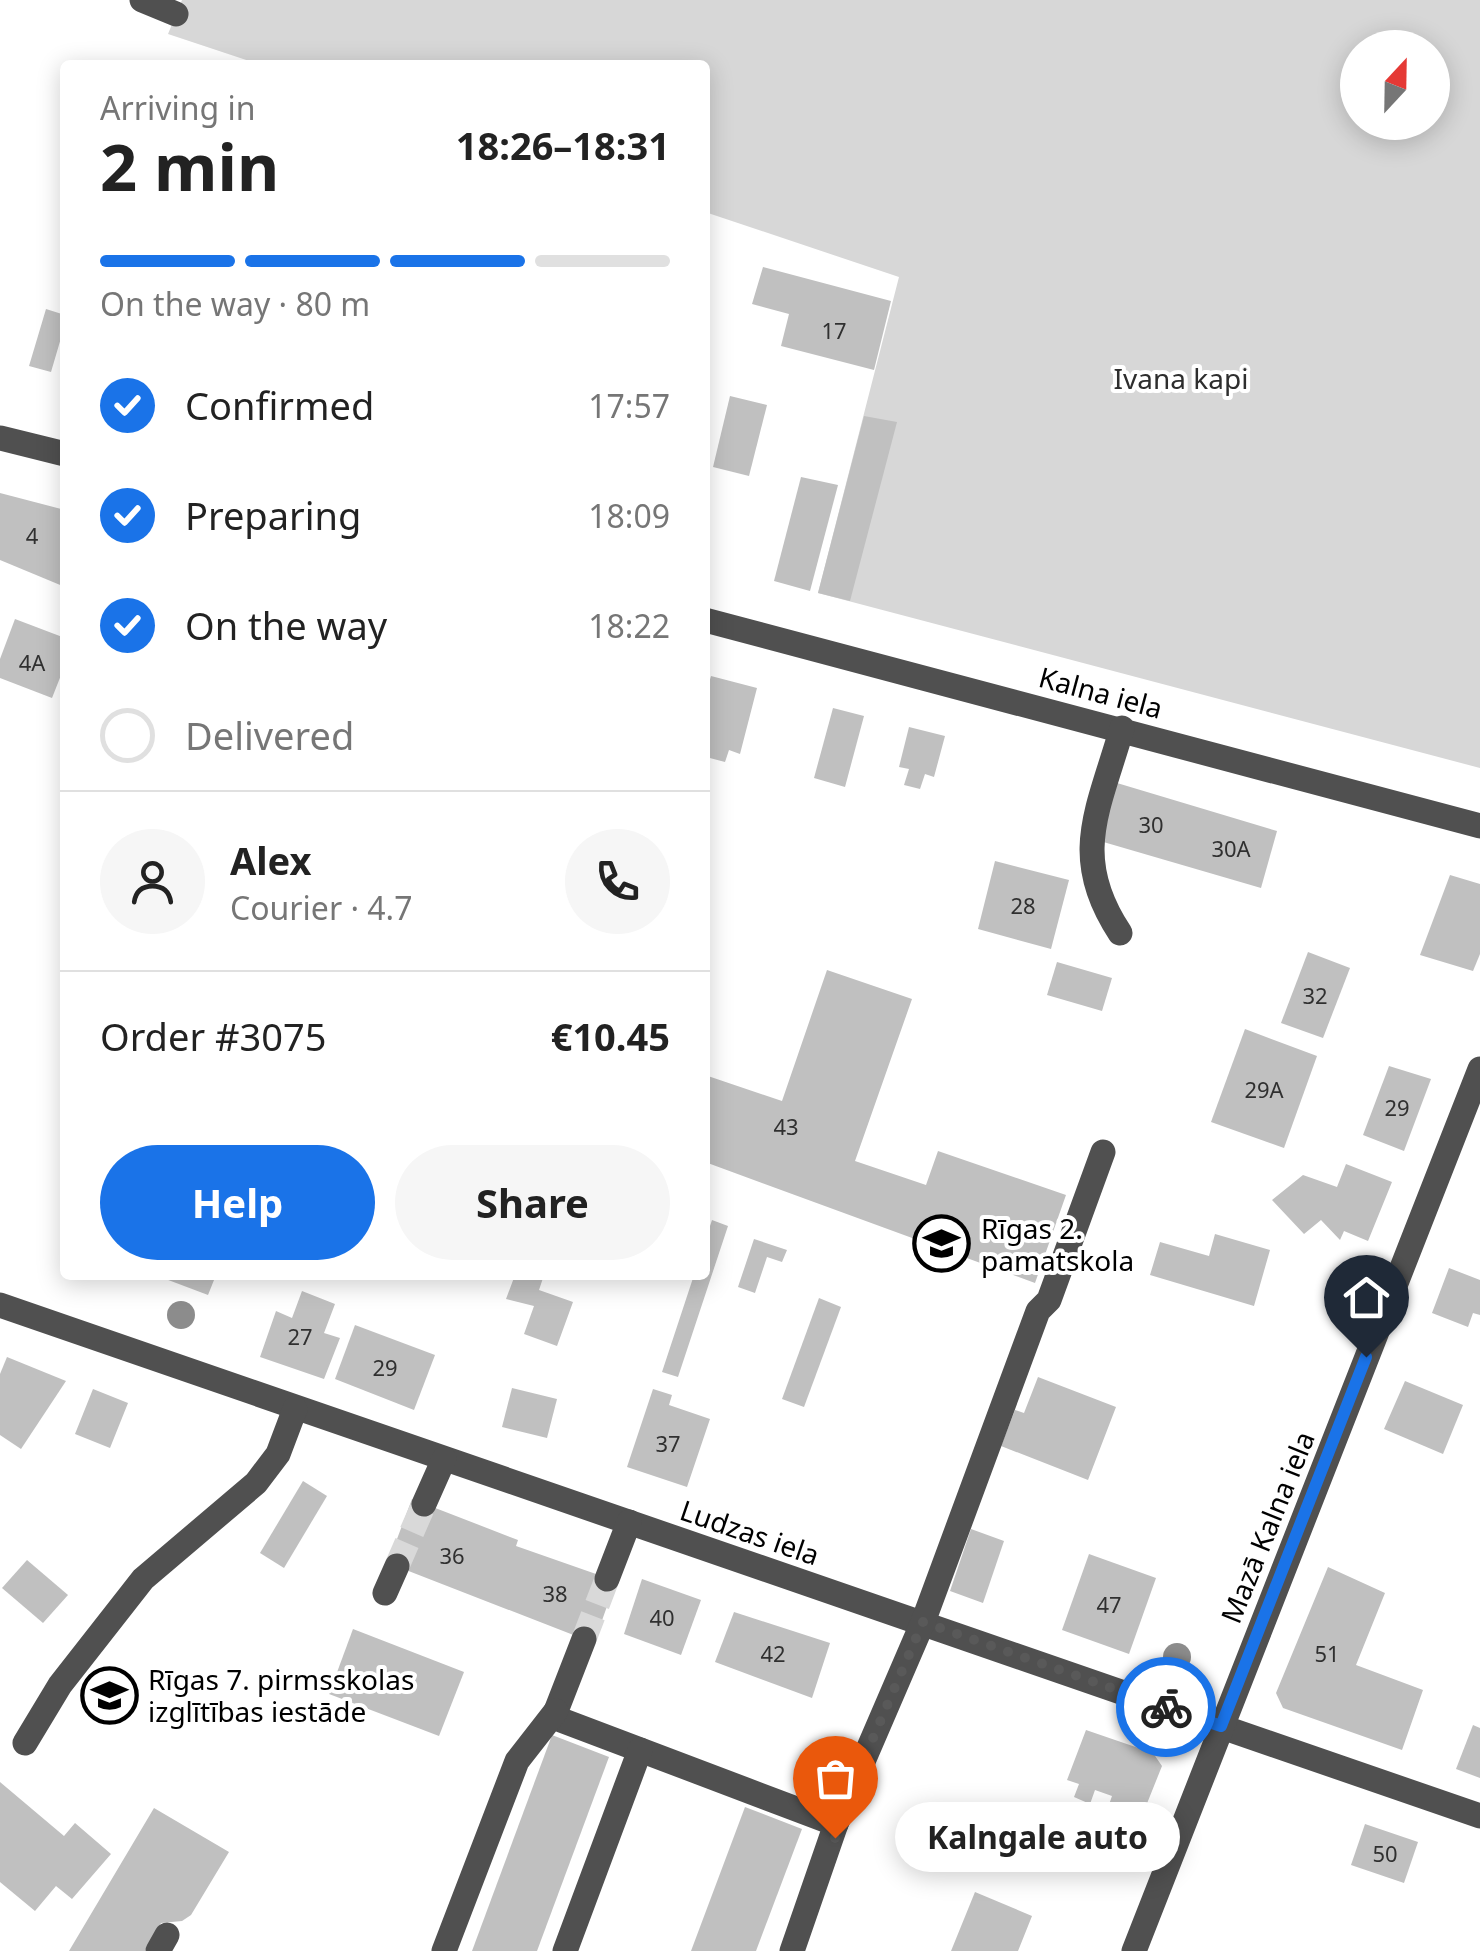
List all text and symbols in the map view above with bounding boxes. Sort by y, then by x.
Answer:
north arrow [1340,30,1450,140]
map controls [1340,30,1450,140]
text: Arriving in [100,86,255,129]
text: 18:26–18:31 [456,119,670,171]
text: 2 min [100,122,279,210]
text: On the way · 80 m [100,282,370,325]
house number: 17 [821,315,847,345]
park label: Ivana kapi [1114,359,1248,397]
icon: check [100,378,155,433]
text: Confirmed [185,379,374,431]
text: 17:57 [588,384,670,427]
icon: check [100,488,155,543]
text: Preparing [185,489,361,541]
text: 18:09 [588,494,670,537]
house number: 4 [26,520,39,550]
icon: check [100,598,155,653]
text: On the way [185,599,387,651]
text: 18:22 [588,604,670,647]
house number: 4A [19,647,46,677]
street label: Kalna iela [1035,657,1167,727]
text: Delivered [185,709,354,761]
house number: 30 [1138,809,1164,839]
button: person [100,829,205,934]
button: phone [565,829,670,934]
house number: 30A [1211,833,1252,863]
text: Alex [230,834,312,886]
text: Courier · 4.7 [230,886,413,929]
house number: 28 [1010,890,1036,920]
house number: 32 [1302,980,1328,1010]
text: Order #3075 [100,1010,326,1062]
text: €10.45 [551,1010,670,1062]
house number: 29A [1244,1074,1285,1104]
house number: 29 [1384,1092,1410,1122]
house number: 43 [773,1111,799,1141]
button: Help [100,1145,375,1260]
button: Share [395,1145,670,1260]
place label: Rīgas 2. pamatskola [981,1209,1134,1279]
school or university icon: Rīgas 2. pamatskola [912,1214,972,1274]
pin [1324,1255,1409,1358]
icon: home [1339,1270,1394,1325]
house number: 27 [287,1321,313,1351]
house number: 29 [372,1352,398,1382]
street label: Mazā Kalna iela [1211,1425,1323,1629]
house number: 37 [655,1428,681,1458]
street label: Ludzas iela [675,1490,825,1574]
house number: 36 [439,1540,465,1570]
house number: 38 [542,1578,568,1608]
house number: 47 [1096,1589,1122,1619]
house number: 40 [649,1602,675,1632]
house number: 42 [760,1638,786,1668]
house number: 51 [1314,1638,1340,1668]
courier [1116,1657,1216,1757]
place label: Rīgas 7. pirmsskolas izglītības iestāde [148,1660,414,1730]
school or university icon: Rīgas 7. pirmsskolas izglītības iestāde [79,1665,139,1725]
icon: bike [1139,1680,1194,1735]
pin [793,1736,878,1839]
icon: bag [808,1751,863,1806]
callout: Kalngale auto [895,1803,1180,1873]
text: Kalngale auto [927,1815,1148,1858]
house number: 50 [1372,1838,1398,1868]

